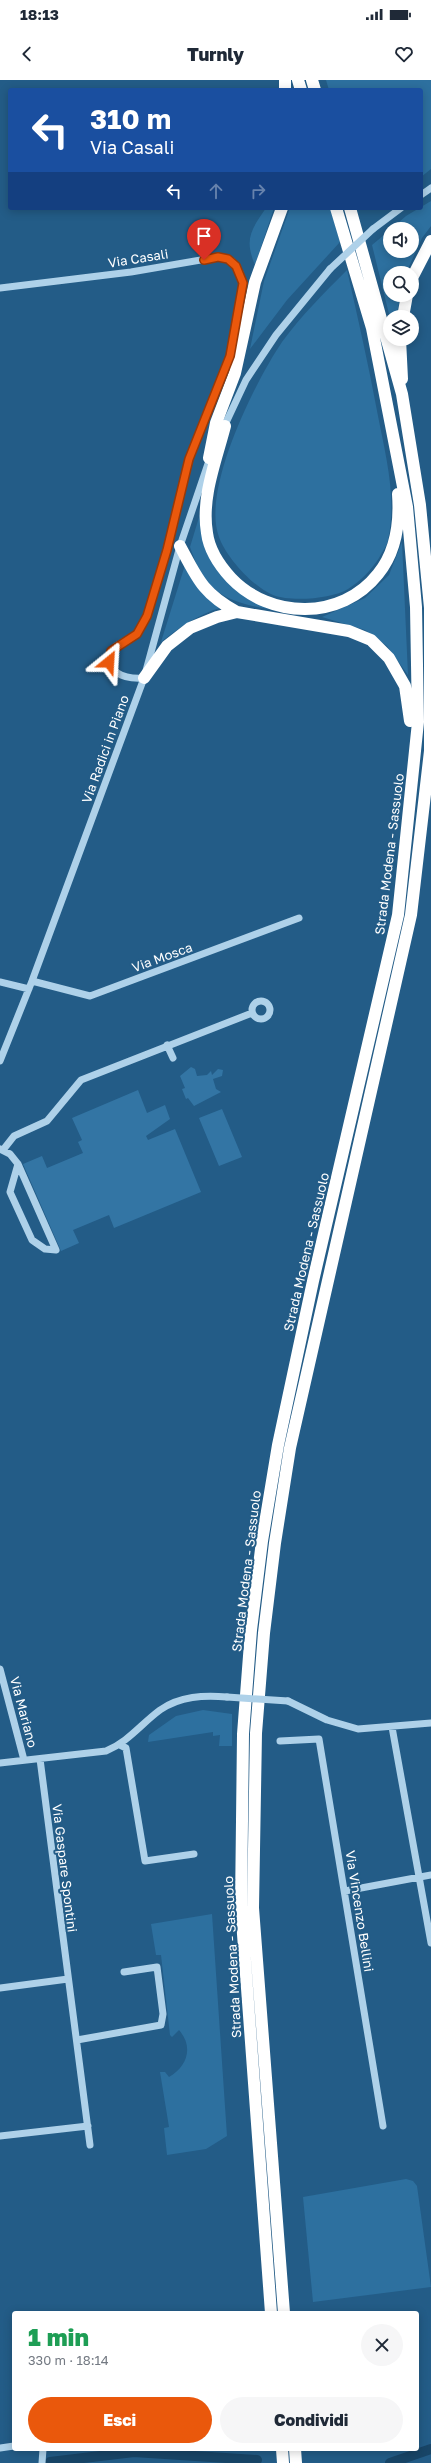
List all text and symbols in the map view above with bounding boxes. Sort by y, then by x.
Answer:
text: 18:13 [20,5,59,23]
icon: back [16,43,38,65]
text: Turnly [187,43,244,65]
icon: heart [393,43,415,65]
text: 310 m [90,102,171,135]
icon: left [24,104,76,156]
text: Via Casali [90,136,174,158]
icon: left [163,180,185,202]
icon: ahead [205,180,227,202]
icon: right [247,180,269,202]
pin [187,219,221,260]
map controls [383,222,419,346]
button: sound [383,222,419,258]
icon: arrive [193,225,215,247]
street label: Via Casali [107,245,169,271]
button: search [383,266,419,302]
button: layers [383,310,419,346]
position arrow [88,641,130,683]
street label: Via Radici in Piano [78,693,132,805]
street label: Strada Modena - Sassuolo [371,772,407,936]
street label: Via Mosca [130,939,194,975]
street label: Strada Modena - Sassuolo [280,1171,332,1333]
street label: Strada Modena - Sassuolo [228,1489,264,1653]
street label: Via Mariano [7,1675,41,1750]
street label: Via Gaspare Spontini [49,1803,81,1933]
street label: Via Vincenzo Bellini [342,1849,378,1973]
street label: Strada Modena - Sassuolo [220,1875,244,2038]
text: 1 min [28,2322,89,2351]
button: close [361,2324,403,2366]
text: 330 m · 18:14 [28,2352,109,2368]
button: Esci [28,2397,212,2443]
button: Condividi [220,2397,403,2443]

